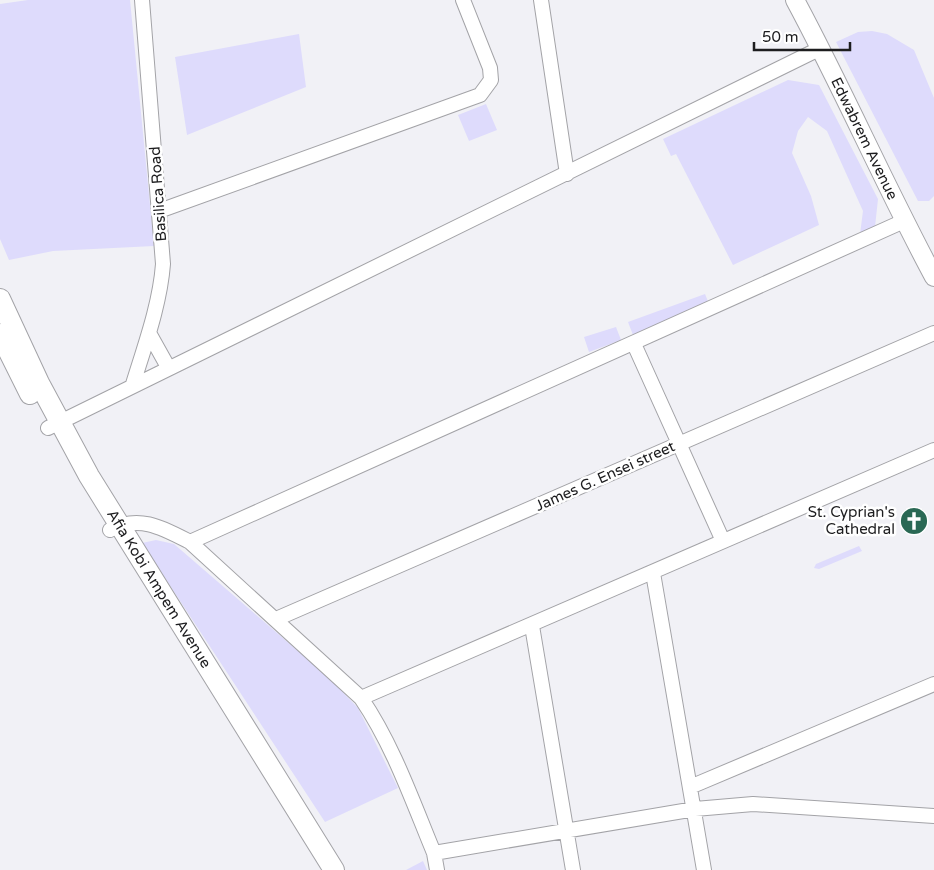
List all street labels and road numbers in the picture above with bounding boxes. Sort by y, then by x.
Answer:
street label: Edwabrem Avenue [827,74,902,203]
street label: Basilica Road [146,146,170,242]
street label: James G. Ensei street [532,437,678,515]
street label: Afia Kobi Ampem Avenue [103,506,215,671]

